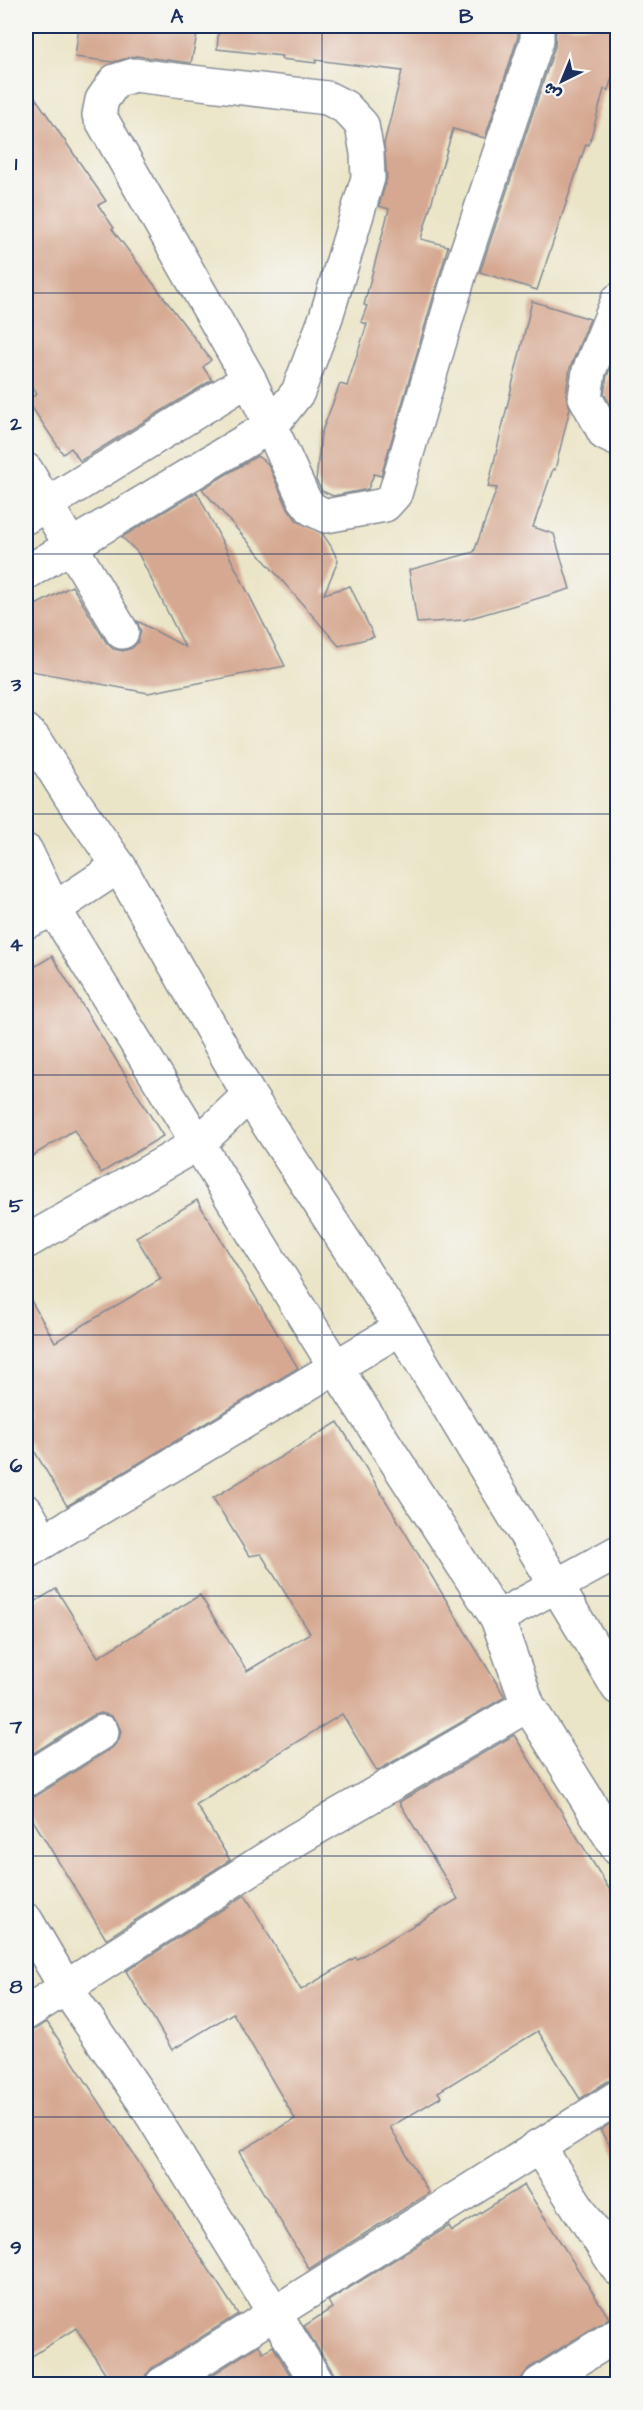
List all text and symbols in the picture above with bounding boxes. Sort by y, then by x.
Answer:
text: A [171,3,184,31]
text: B [459,3,474,31]
north arrow [532,51,592,111]
text: ش [539,77,566,105]
text: 1 [15,150,18,178]
text: 2 [9,410,22,438]
text: 3 [10,671,22,699]
text: 4 [9,931,23,959]
text: 5 [9,1192,24,1220]
text: 6 [10,1452,23,1480]
text: 7 [9,1713,23,1741]
text: 8 [10,1973,23,2001]
text: 9 [10,2234,22,2262]

